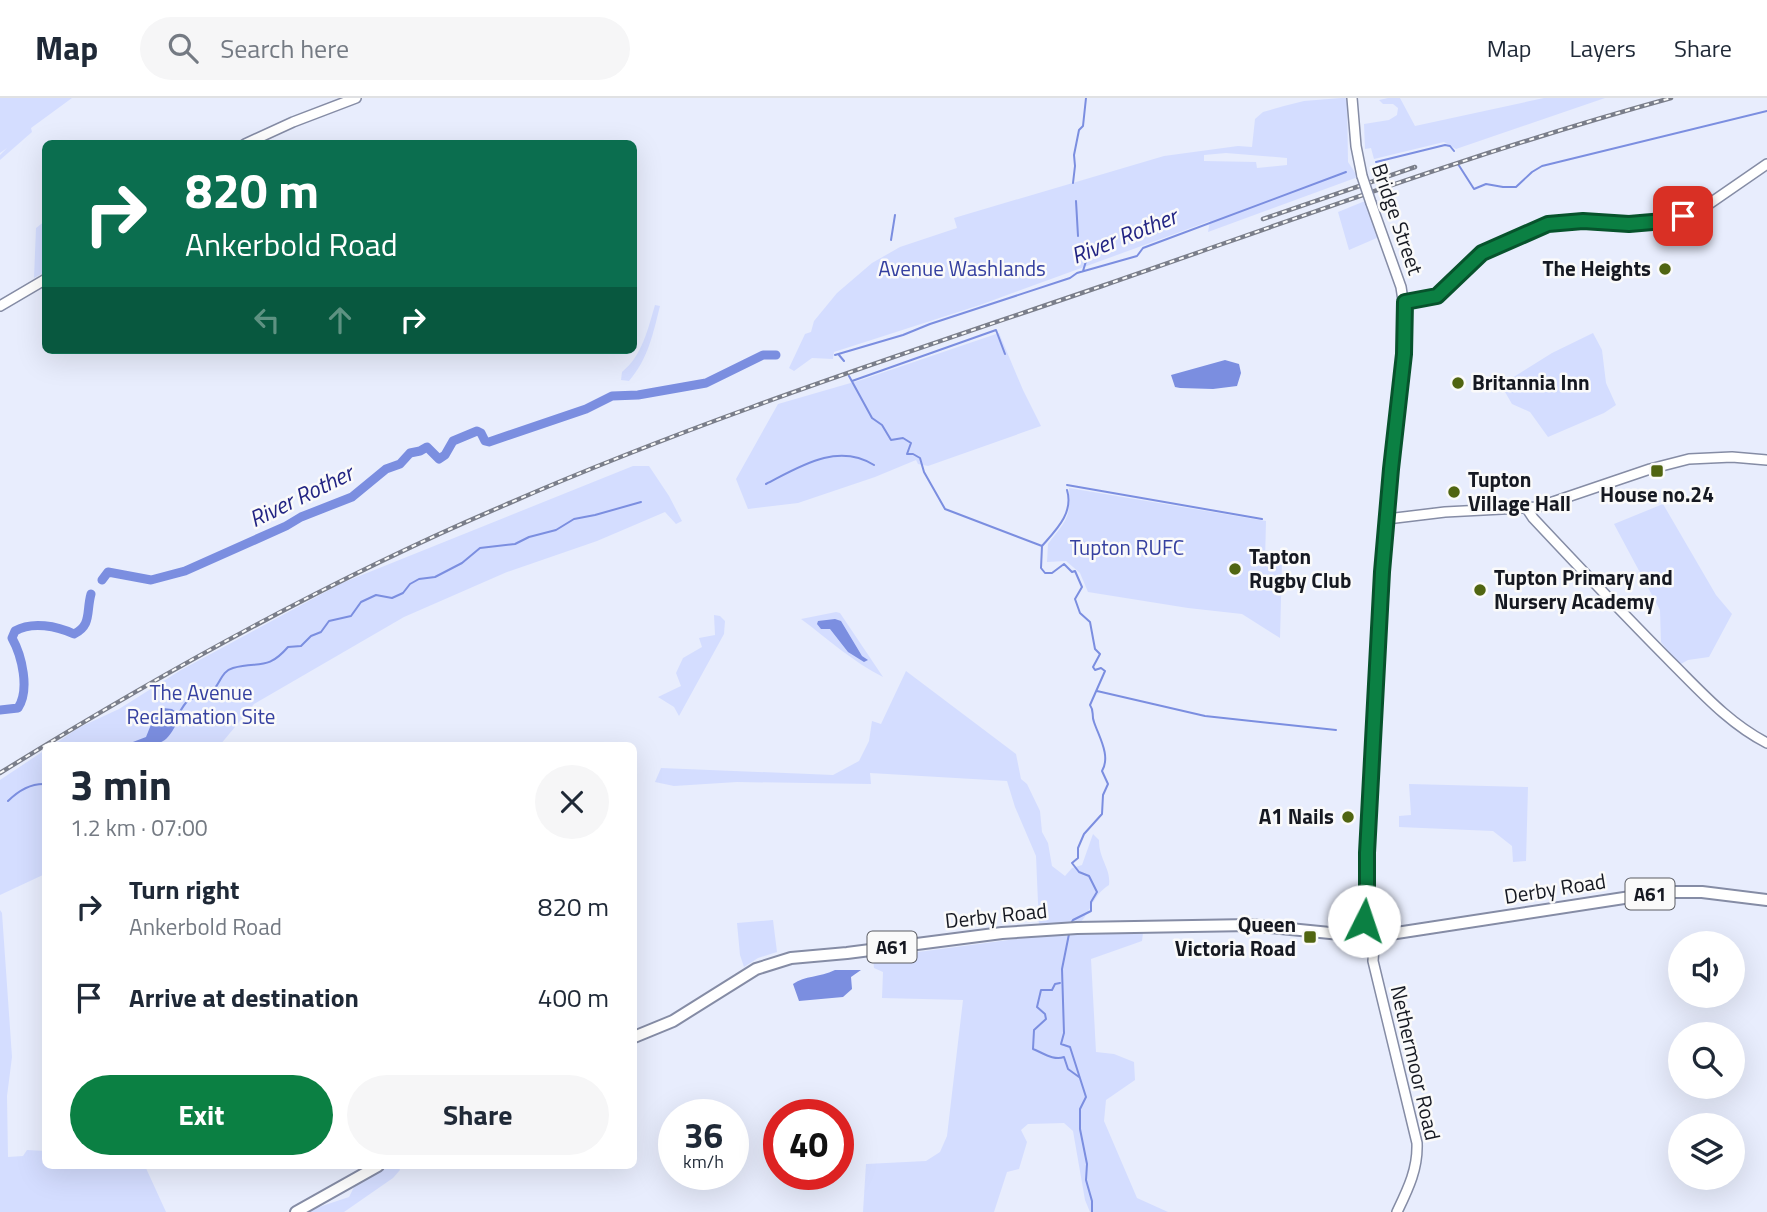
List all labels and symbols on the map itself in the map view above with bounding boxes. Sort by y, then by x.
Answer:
street label: Bridge Street [1364,159,1432,279]
pin [1653,186,1713,246]
water label: River Rother [1066,197,1185,273]
park label: Avenue Washlands [878,252,1046,284]
place label: The Heights [1542,252,1651,284]
marker: The Heights [1657,261,1673,277]
place label: Britannia Inn [1472,366,1590,398]
marker: Britannia Inn [1450,375,1466,391]
water label: River Rother [243,454,361,536]
place label: Tupton Village Hall [1468,463,1571,519]
marker: House no.24 [1649,463,1665,479]
place label: House no.24 [1600,478,1714,510]
marker: Tupton Village Hall [1446,484,1462,500]
park label: Tupton RUFC [1070,531,1184,563]
place label: Tapton Rugby Club [1249,540,1351,596]
marker: Tapton Rugby Club [1227,561,1243,577]
place label: Tupton Primary and Nursery Academy [1494,561,1673,617]
marker: Tupton Primary and Nursery Academy [1472,582,1488,598]
park label: The Avenue Reclamation Site [127,676,275,732]
place label: A1 Nails [1259,800,1334,832]
marker: A1 Nails [1340,809,1356,825]
street label: Derby Road [1502,864,1608,912]
road number: A61 [1626,878,1674,909]
position arrow [1327,884,1401,958]
street label: Derby Road [943,894,1049,936]
place label: Queen Victoria Road [1175,908,1296,964]
marker: Queen Victoria Road [1302,929,1318,945]
road number: A61 [868,932,917,962]
street label: Nethermoor Road [1383,982,1449,1143]
speed limit sign: 40 [763,1099,854,1190]

